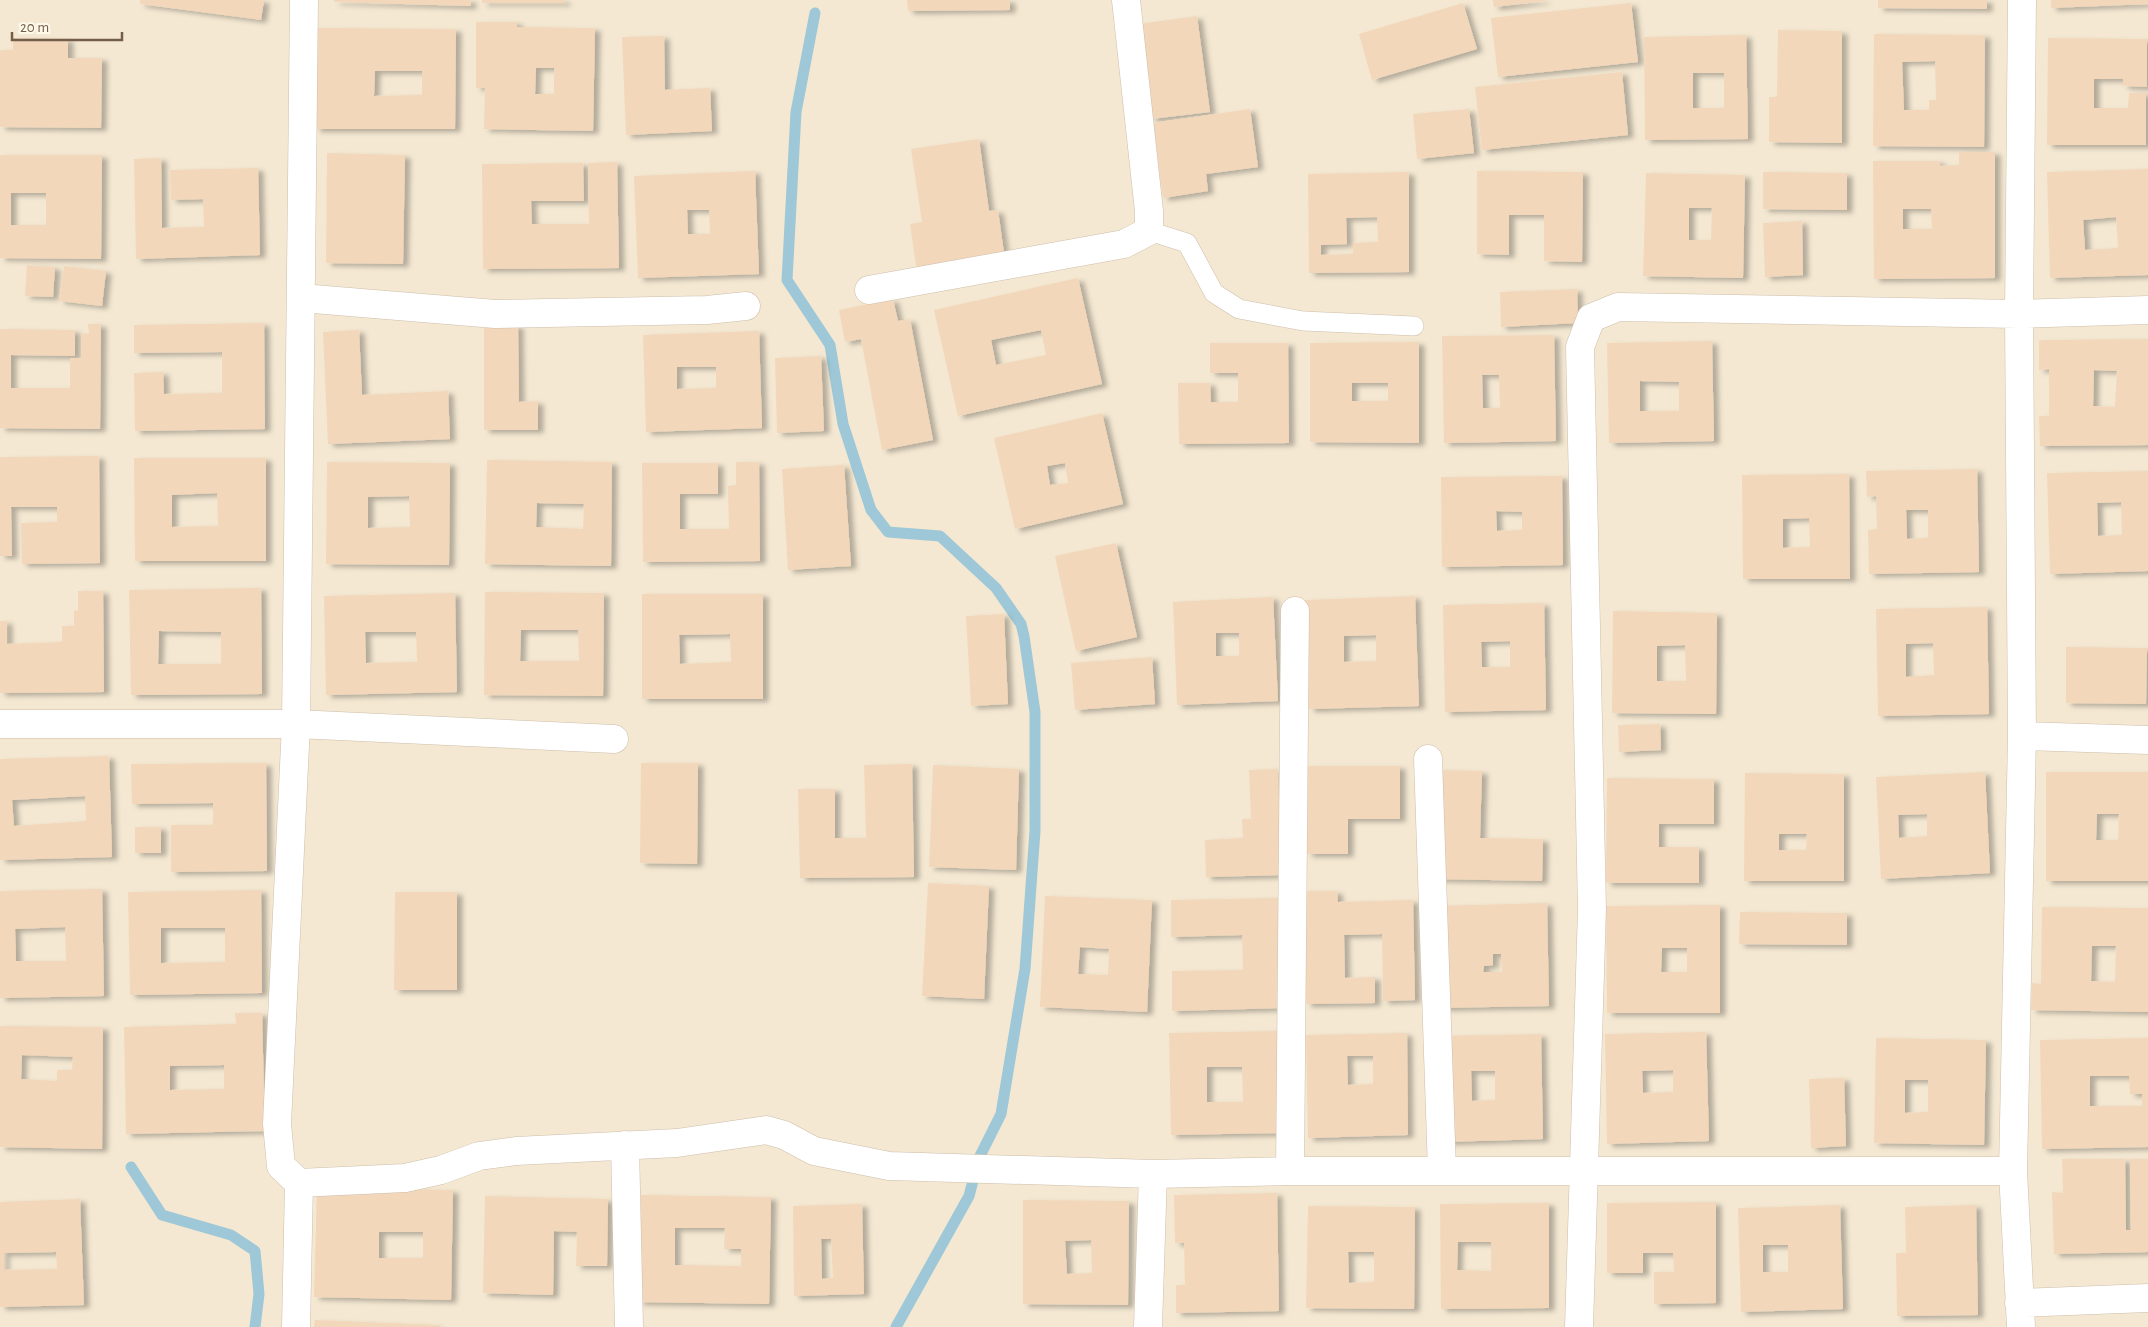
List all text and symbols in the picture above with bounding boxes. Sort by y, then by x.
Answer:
scale bar [12,10,122,42]
text: 20 m [20,20,49,35]

